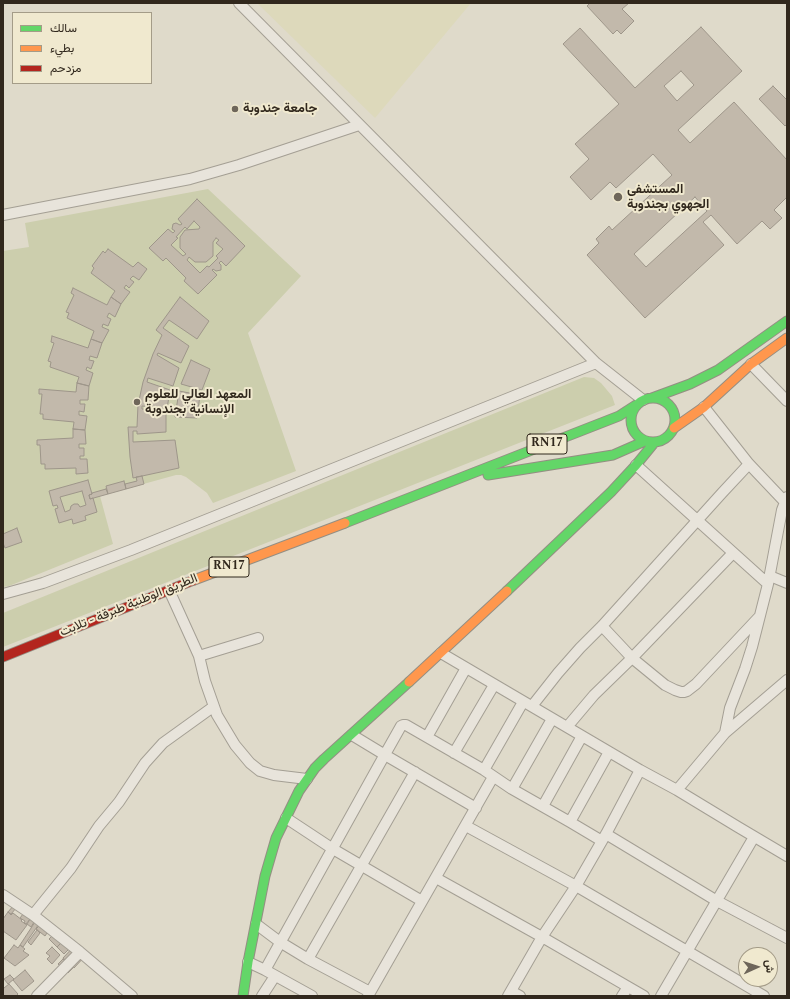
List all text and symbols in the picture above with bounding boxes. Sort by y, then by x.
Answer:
legend [12,12,152,84]
text: سالك [50,19,77,38]
text: بطيء [50,39,74,58]
text: مزدحم [50,59,81,78]
place label: جامعة جندوبة [243,101,317,117]
marker: جامعة جندوبة [230,104,240,114]
place label: المستشفى الجهوي بجندوبة [627,182,709,213]
marker: المستشفى الجهوي بجندوبة [612,191,624,203]
place label: المعهد العالي للعلوم الإنسانية بجندوبة [145,387,251,418]
marker: المعهد العالي للعلوم الإنسانية بجندوبة [132,397,142,407]
road number: RN17 [527,434,567,454]
road number: RN17 [209,557,249,577]
street label: الطريق الوطنية طبرقة - تلابت [58,571,200,641]
north arrow [738,947,778,987]
text: ش [761,959,778,973]

